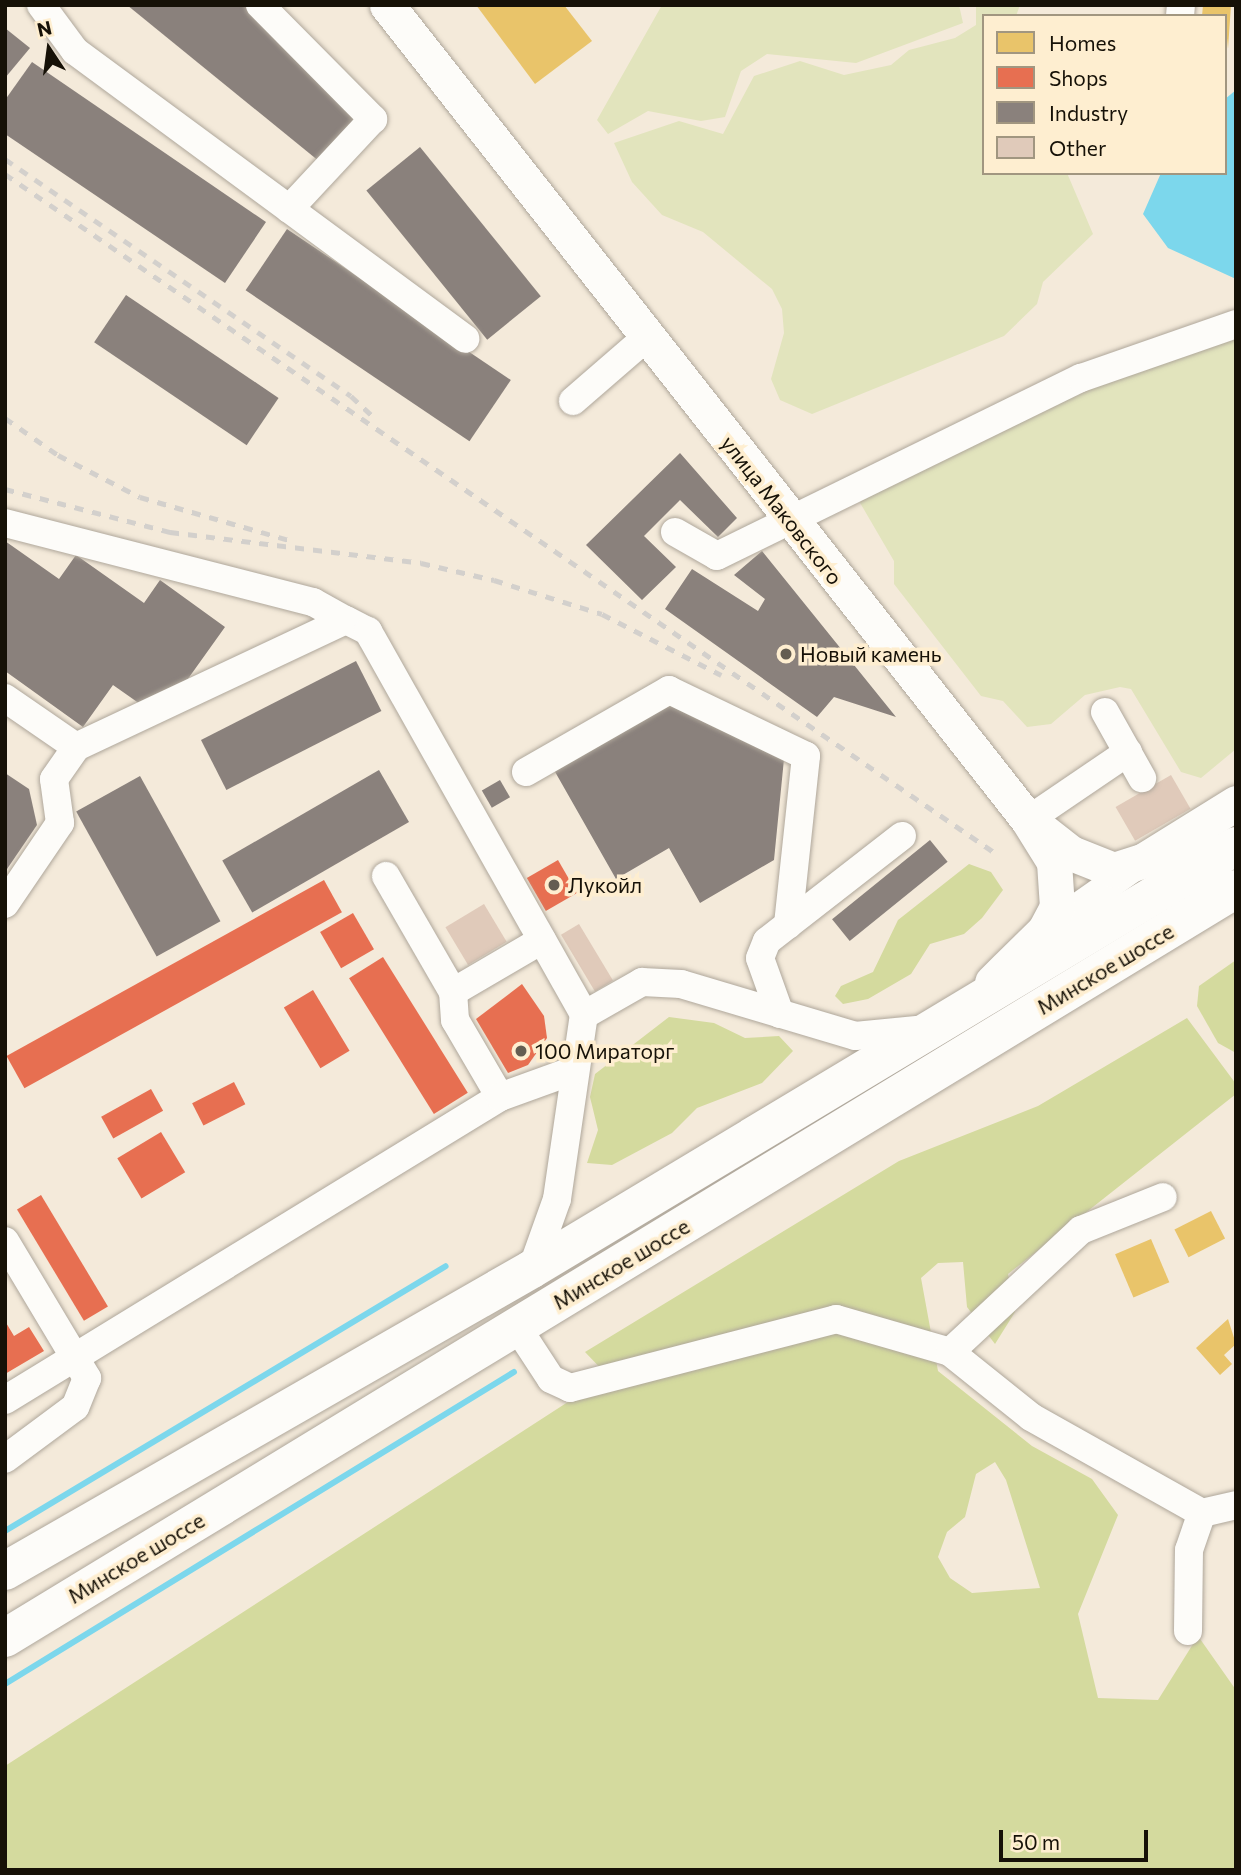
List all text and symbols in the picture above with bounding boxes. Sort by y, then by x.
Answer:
north arrow [14,14,84,84]
legend [982,14,1227,175]
text: N [35,15,54,41]
text: Homes [1049,30,1116,55]
text: Shops [1049,65,1108,90]
text: Industry [1049,100,1128,125]
text: Other [1049,135,1106,160]
street label: улица Маковского [716,431,848,589]
place label: Новый камень [800,641,942,667]
marker: Новый камень [778,646,794,662]
place label: Лукойл [568,872,642,898]
marker: Лукойл [546,877,562,893]
street label: Минское шоссе [1032,918,1178,1020]
place label: 100 Мираторг [535,1038,674,1064]
marker: 100 Мираторг [513,1043,529,1059]
street label: Минское шоссе [548,1213,694,1315]
street label: Минское шоссе [63,1507,209,1609]
scale bar [1003,1815,1152,1859]
text: 50 m [1012,1829,1060,1854]

